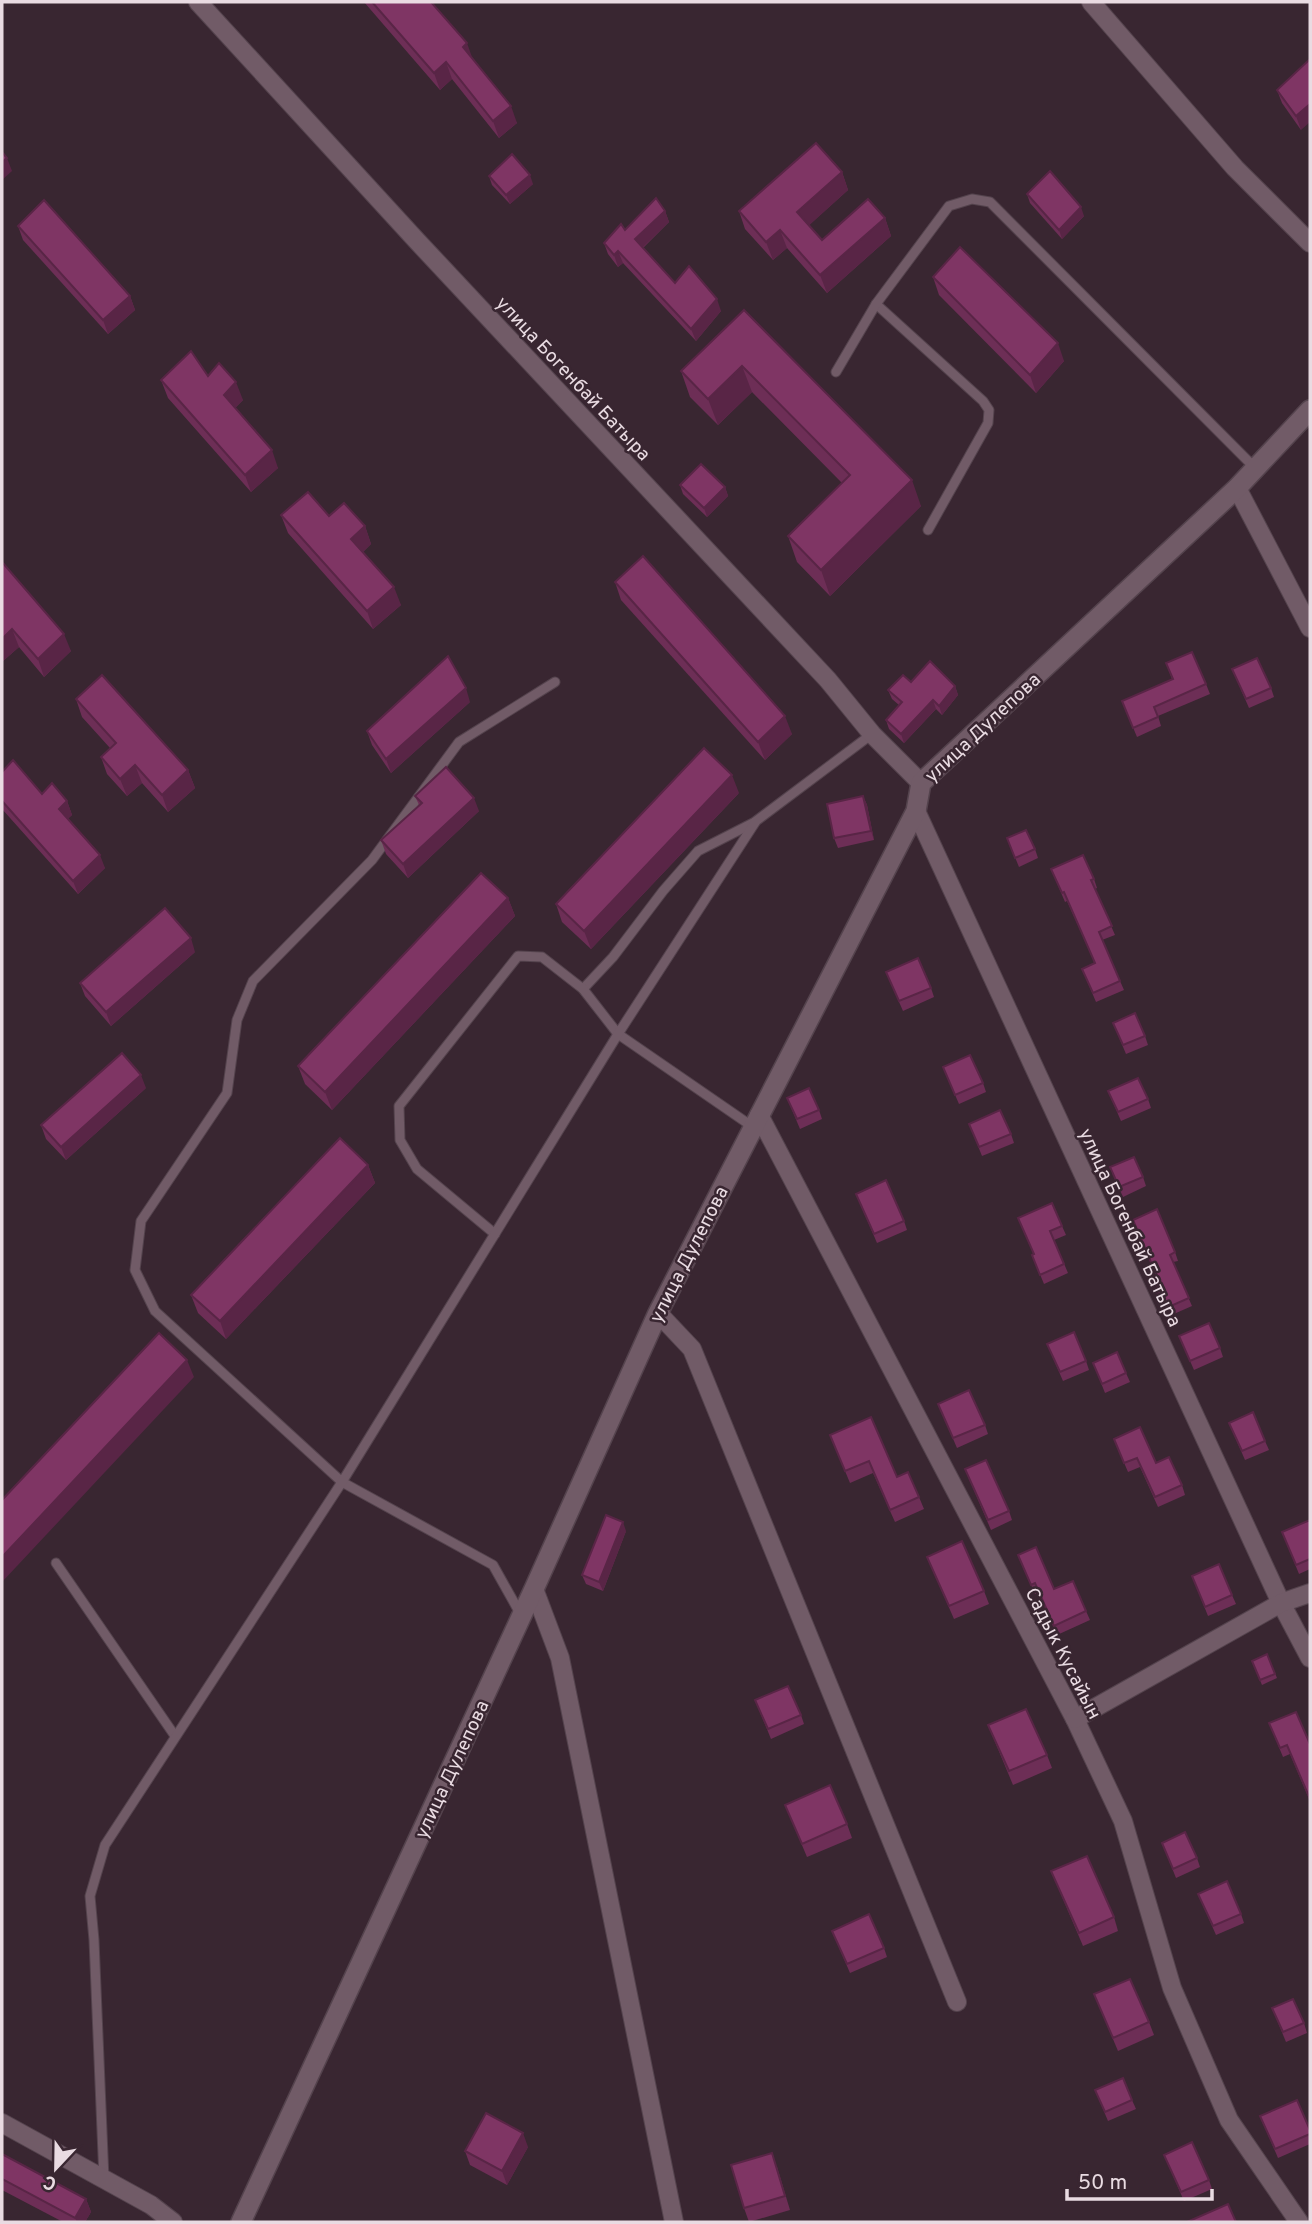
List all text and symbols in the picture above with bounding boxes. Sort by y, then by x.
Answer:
street label: улица Богенбай Батыра [490,292,655,467]
street label: улица Дулепова [920,669,1046,788]
street label: улица Богенбай Батыра [1073,1125,1186,1331]
street label: улица Дулепова [645,1183,735,1327]
street label: Садык Кусайын [1019,1584,1106,1724]
street label: улица Дулепова [410,1697,495,1843]
north arrow [21,2133,91,2203]
scale bar [1067,2158,1212,2202]
text: С [40,2169,61,2195]
text: 50 m [1078,2170,1127,2197]

